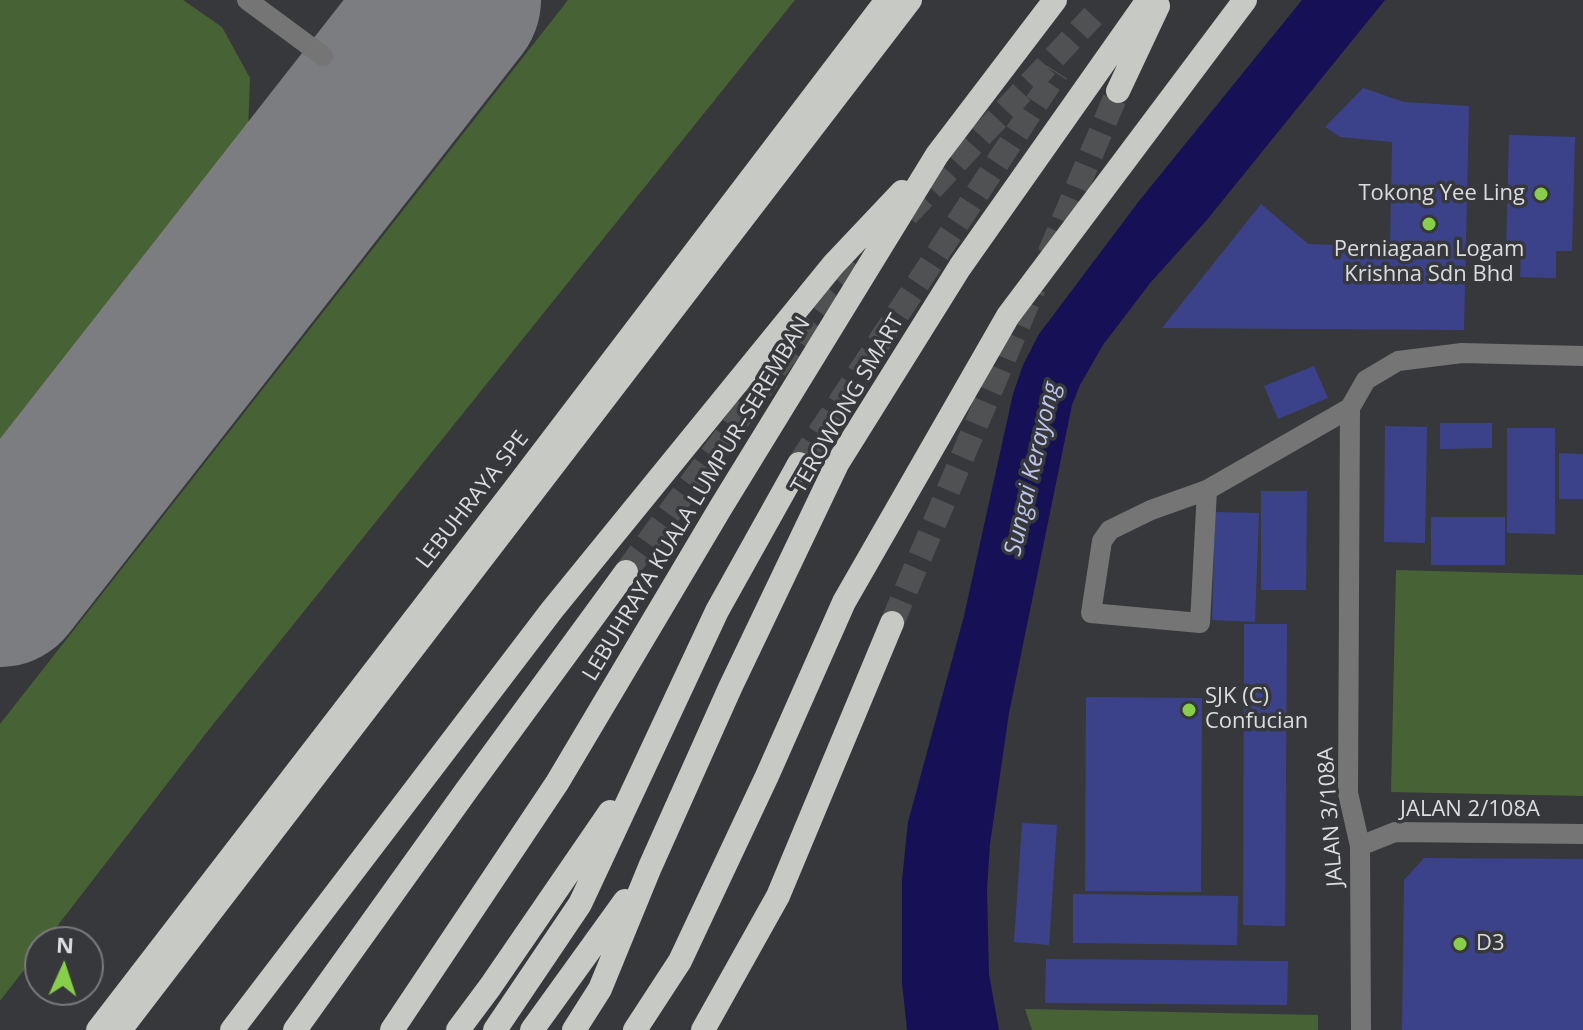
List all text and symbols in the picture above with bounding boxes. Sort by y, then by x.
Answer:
place label: Tokong Yee Ling [1359,181,1525,207]
marker: Tokong Yee Ling [1532,185,1550,203]
marker: Perniagaan Logam Krishna Sdn Bhd [1420,215,1438,233]
place label: Perniagaan Logam Krishna Sdn Bhd [1334,237,1524,288]
street label: TEROWONG SMART [786,310,910,498]
street label: LEBUHRAYA KUALA LUMPUR–SEREMBAN [578,312,816,686]
water label: Sungai Kerayong [999,379,1067,559]
street label: LEBUHRAYA SPE [411,426,535,574]
place label: SJK (C) Confucian [1205,684,1308,736]
marker: SJK (C) Confucian [1180,701,1198,719]
street label: JALAN 3/108A [1313,746,1349,888]
street label: JALAN 2/108A [1400,797,1540,823]
north arrow [24,926,104,1006]
text: N [55,929,75,959]
place label: D3 [1476,931,1505,957]
marker: D3 [1451,935,1469,953]

